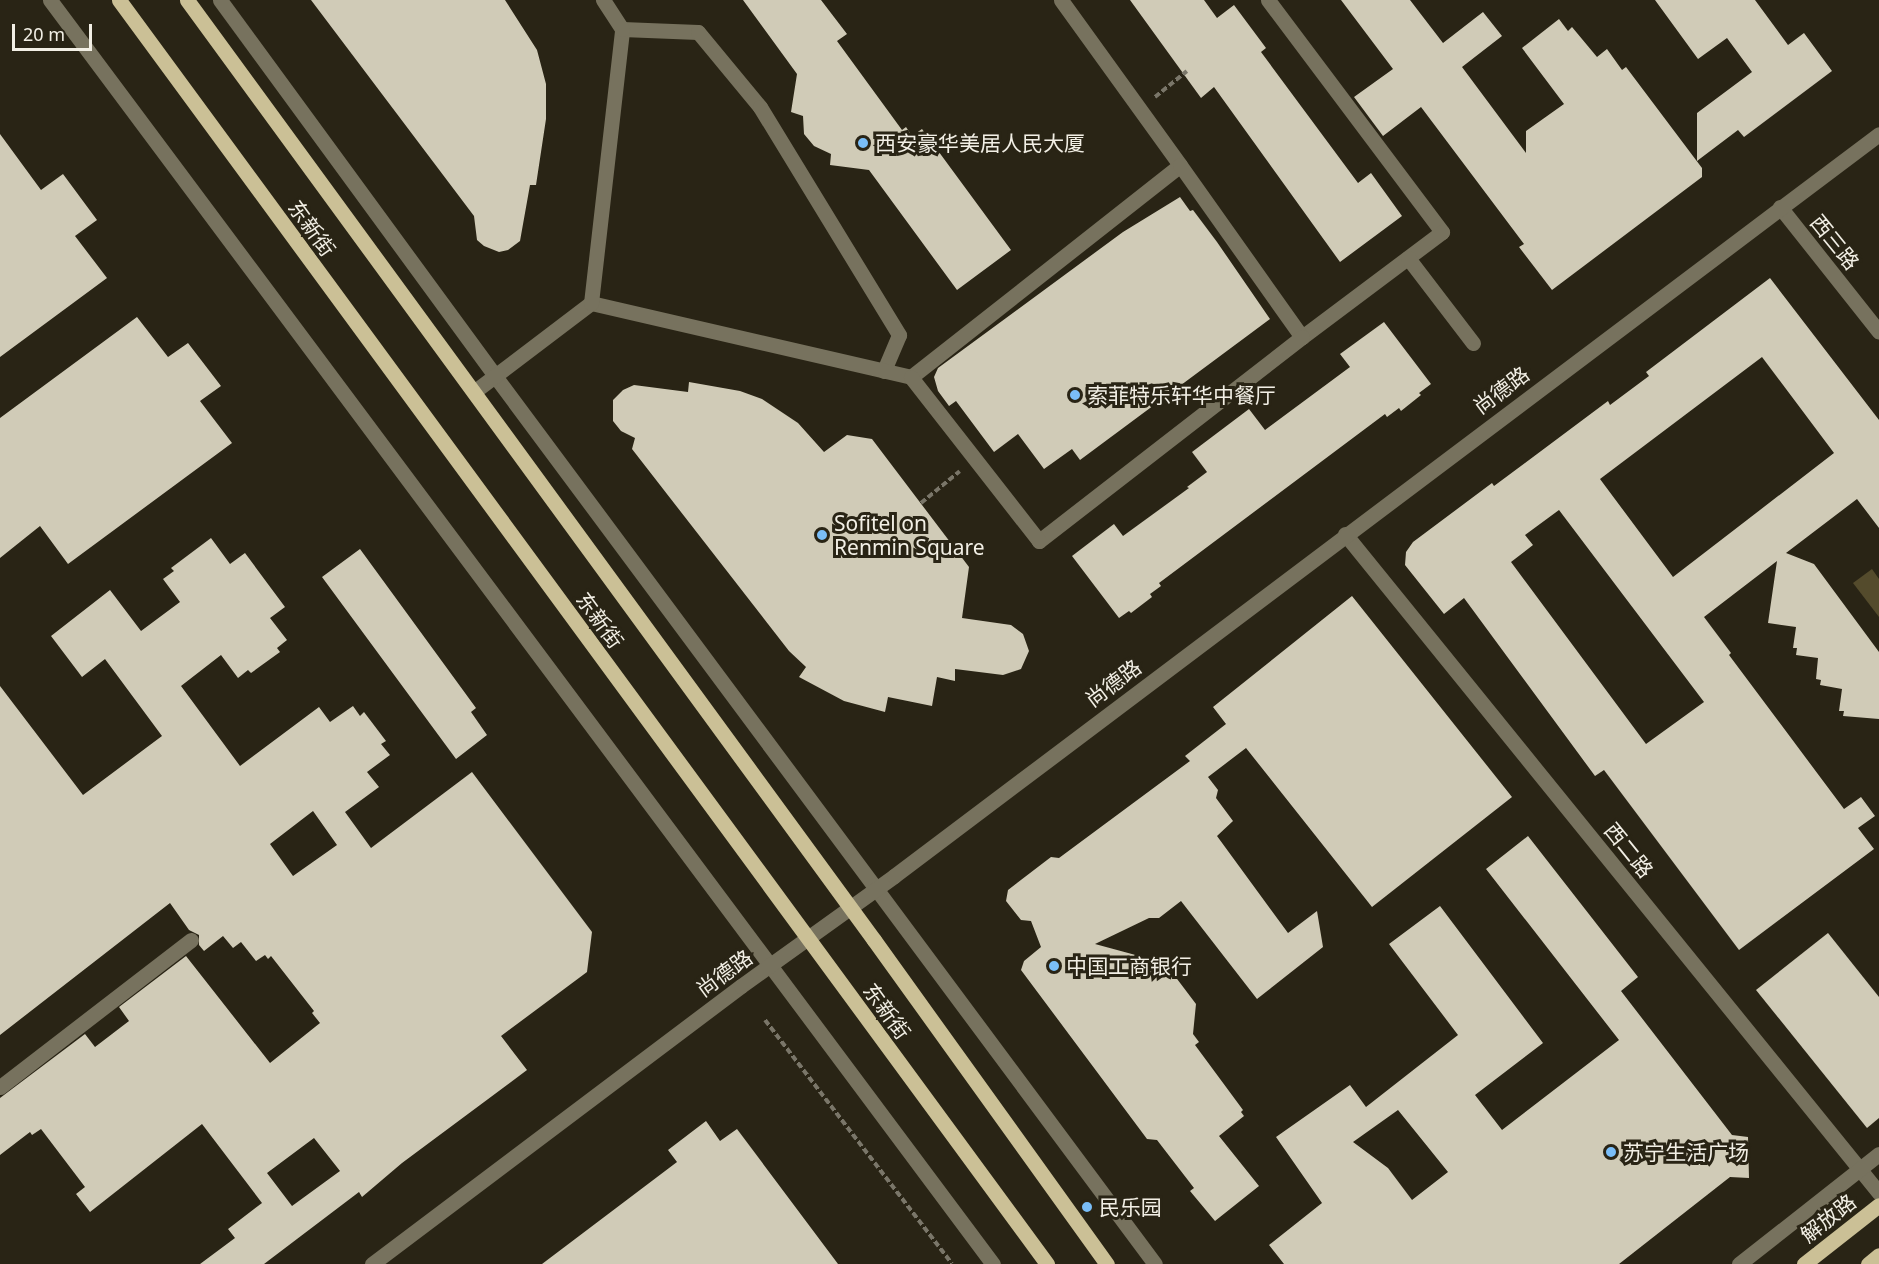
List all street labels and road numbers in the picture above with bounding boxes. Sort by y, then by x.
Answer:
street label: 东新街 [283,195,341,261]
street label: 西三路 [1805,210,1865,274]
street label: 尚德路 [1468,361,1534,419]
street label: 东新街 [571,587,629,653]
street label: 尚德路 [1080,654,1146,712]
street label: 西二路 [1599,818,1659,882]
street label: 尚德路 [691,944,757,1002]
street label: 东新街 [858,978,916,1044]
street label: 解放路 [1795,1189,1861,1247]

